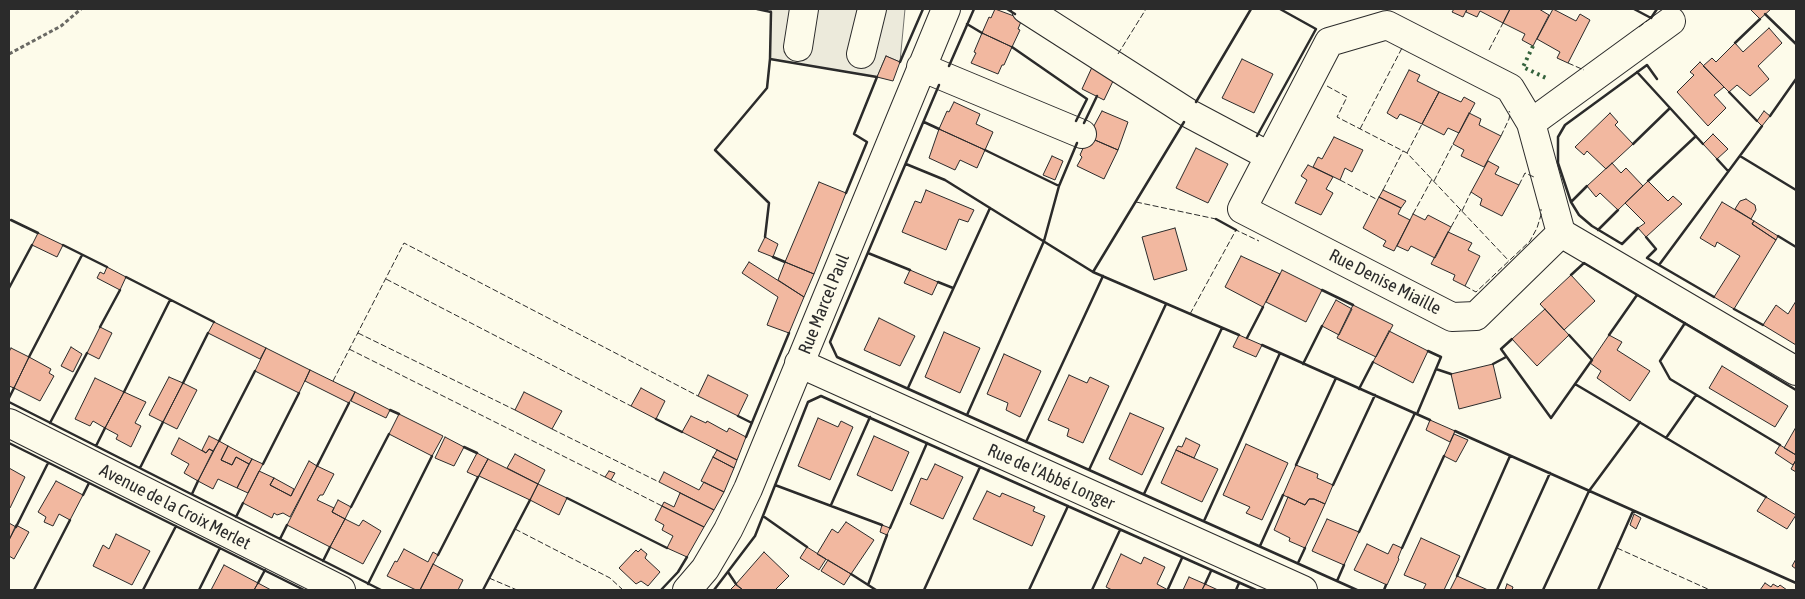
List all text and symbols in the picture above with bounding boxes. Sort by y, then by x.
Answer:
street label: Rue Denise Miaille [1325,245,1445,319]
street label: Rue Marcel Paul [794,251,854,357]
street label: Rue de l’Abbé Longer [984,439,1118,515]
street label: Avenue de la Croix Merlet [96,460,254,554]

